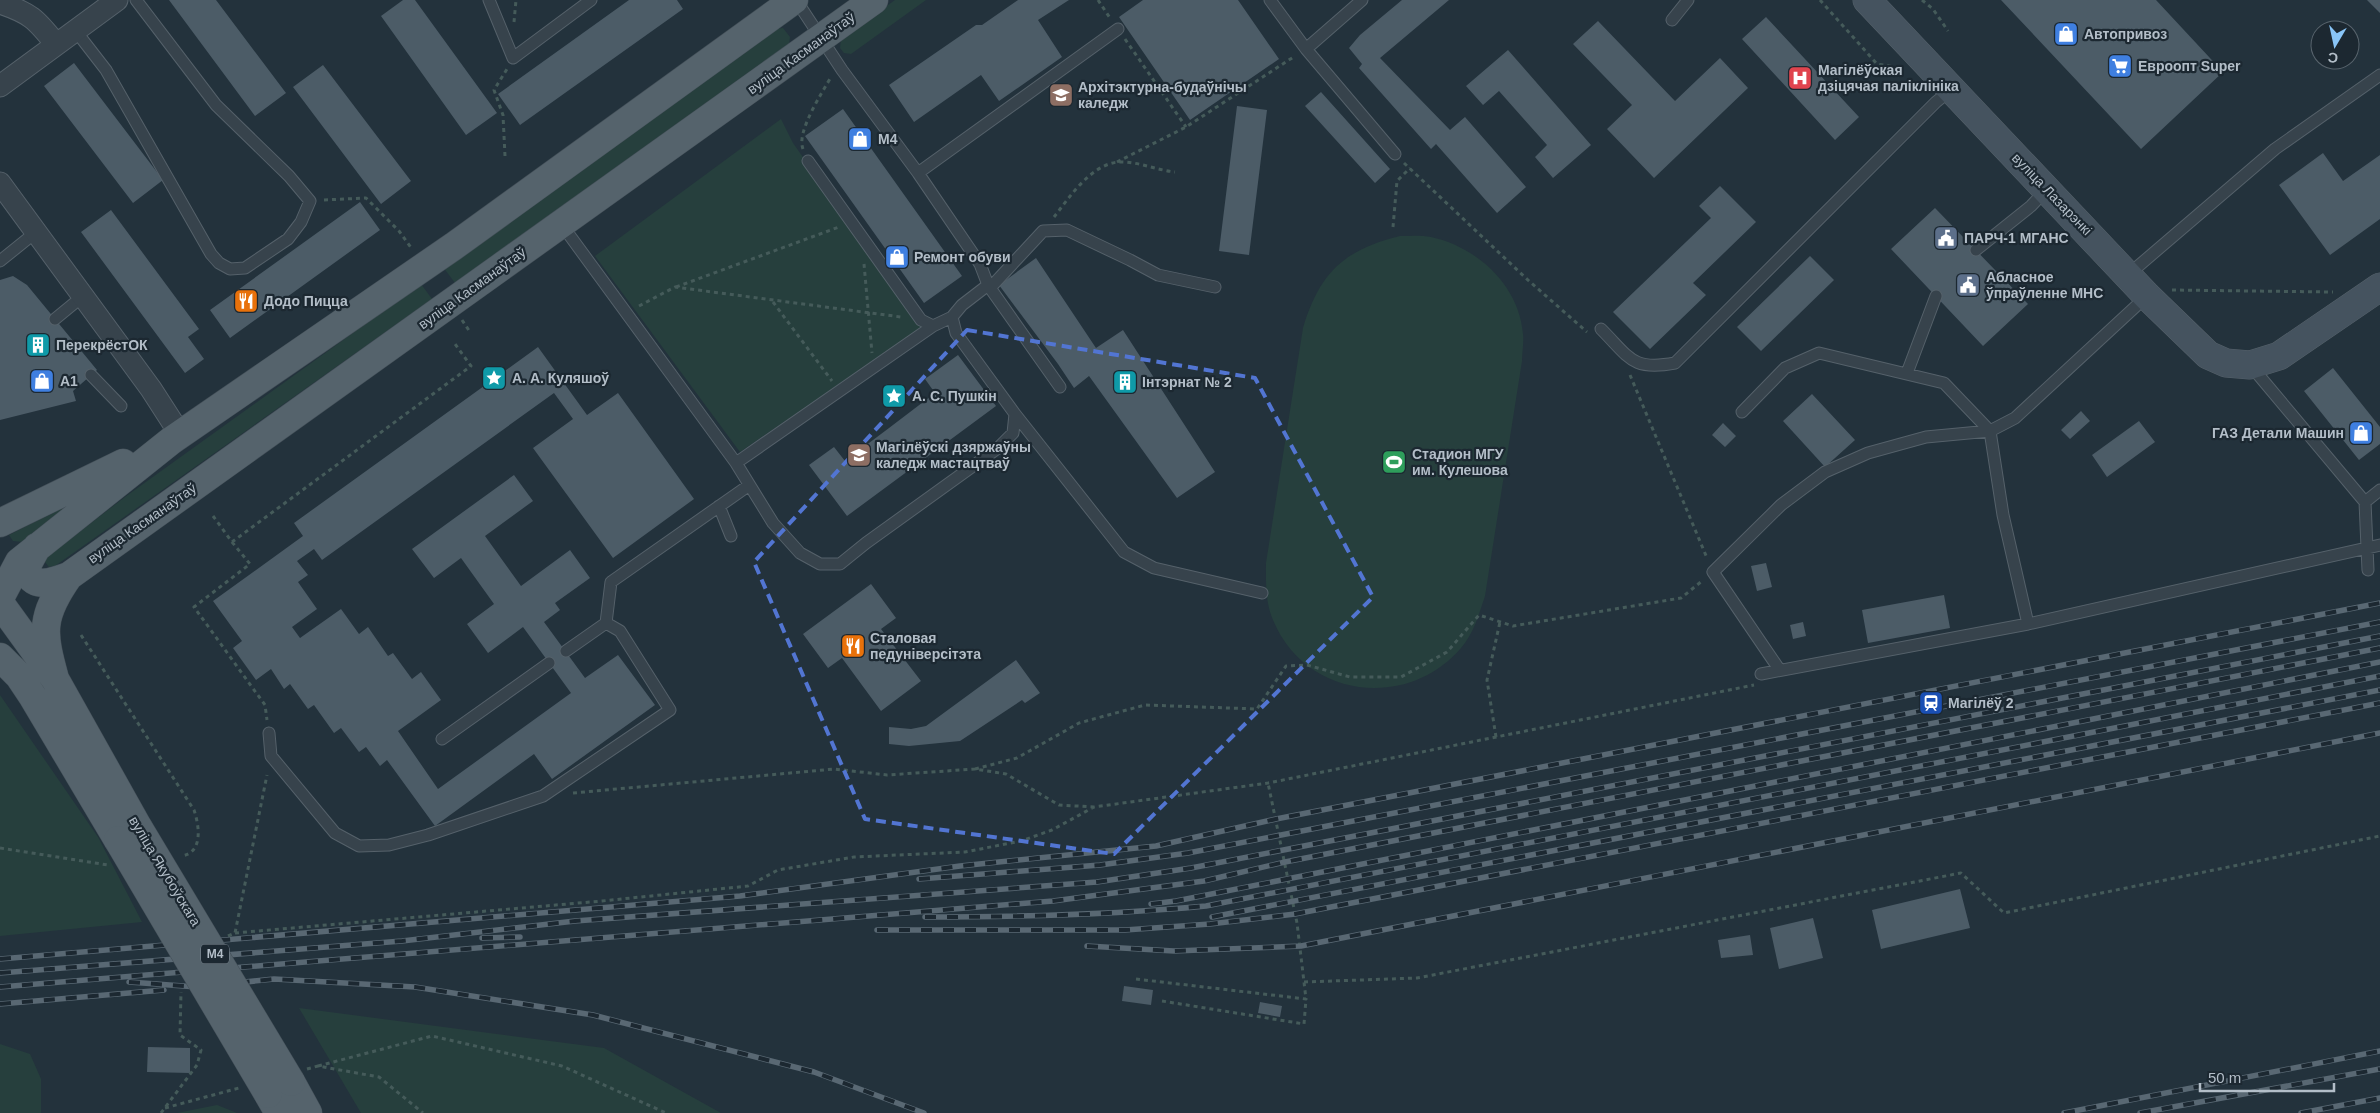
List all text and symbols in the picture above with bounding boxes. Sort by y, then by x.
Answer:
street label: вуліца Касманаўтаў [744,9,858,97]
north arrow [2310,20,2360,70]
shop icon: Автопривоз [2053,21,2079,47]
place label: Автопривоз [2084,26,2167,42]
text: С [2327,49,2339,67]
supermarket icon: Евроопт Super [2107,53,2133,79]
place label: Евроопт Super [2138,58,2241,74]
place label: Магілёўская дзіцячая паліклініка [1818,62,1959,94]
hospital icon: Магілёўская дзіцячая паліклініка [1787,65,1813,91]
place label: Архітэктурна-будаўнічы каледж [1078,79,1247,111]
school or university icon: Архітэктурна-будаўнічы каледж [1048,82,1074,108]
shop icon: M4 [847,126,873,152]
place label: M4 [878,131,898,147]
street label: вуліца Лазарэнкі [2009,150,2095,238]
public building icon: ПАРЧ-1 МГАНС [1933,225,1959,251]
place label: ПАРЧ-1 МГАНС [1964,230,2069,246]
street label: вуліца Касманаўтаў [415,244,529,332]
shop icon: Ремонт обуви [884,244,910,270]
place label: Ремонт обуви [914,249,1011,265]
place label: Абласное ўпраўленне МНС [1986,269,2103,301]
public building icon: Абласное ўпраўленне МНС [1955,272,1981,298]
restaurant icon: Додо Пицца [233,288,259,314]
place label: Додо Пицца [264,293,348,309]
building icon: ПерекрёстОК [25,332,51,358]
place label: ПерекрёстОК [56,337,148,353]
place icon: А. А. Куляшоў [481,365,507,391]
shop icon: A1 [29,368,55,394]
building icon: Інтэрнат № 2 [1112,369,1138,395]
place label: А. А. Куляшоў [512,370,609,386]
place label: A1 [60,373,78,389]
place label: Інтэрнат № 2 [1142,374,1232,390]
place icon: А. С. Пушкін [881,383,907,409]
place label: А. С. Пушкін [912,388,997,404]
shop icon: ГАЗ Детали Машин [2348,420,2374,446]
place label: ГАЗ Детали Машин [2212,425,2344,441]
place label: Магілёўскі дзяржаўны каледж мастацтваў [876,439,1031,471]
school or university icon: Магілёўскі дзяржаўны каледж мастацтваў [846,442,872,468]
place label: Стадион МГУ им. Кулешова [1412,446,1508,478]
sports icon: Стадион МГУ им. Кулешова [1381,449,1407,475]
street label: вуліца Касманаўтаў [85,480,199,566]
place label: Сталовая педуніверсітэта [870,630,981,662]
restaurant icon: Сталовая педуніверсітэта [840,633,866,659]
station icon: Магілёў 2 [1918,690,1944,716]
place label: Магілёў 2 [1948,695,2014,711]
street label: вуліца Якубоўскага [126,813,204,929]
road number: М4 [201,944,229,964]
scale bar [2200,1060,2334,1092]
text: 50 m [2208,1069,2241,1086]

